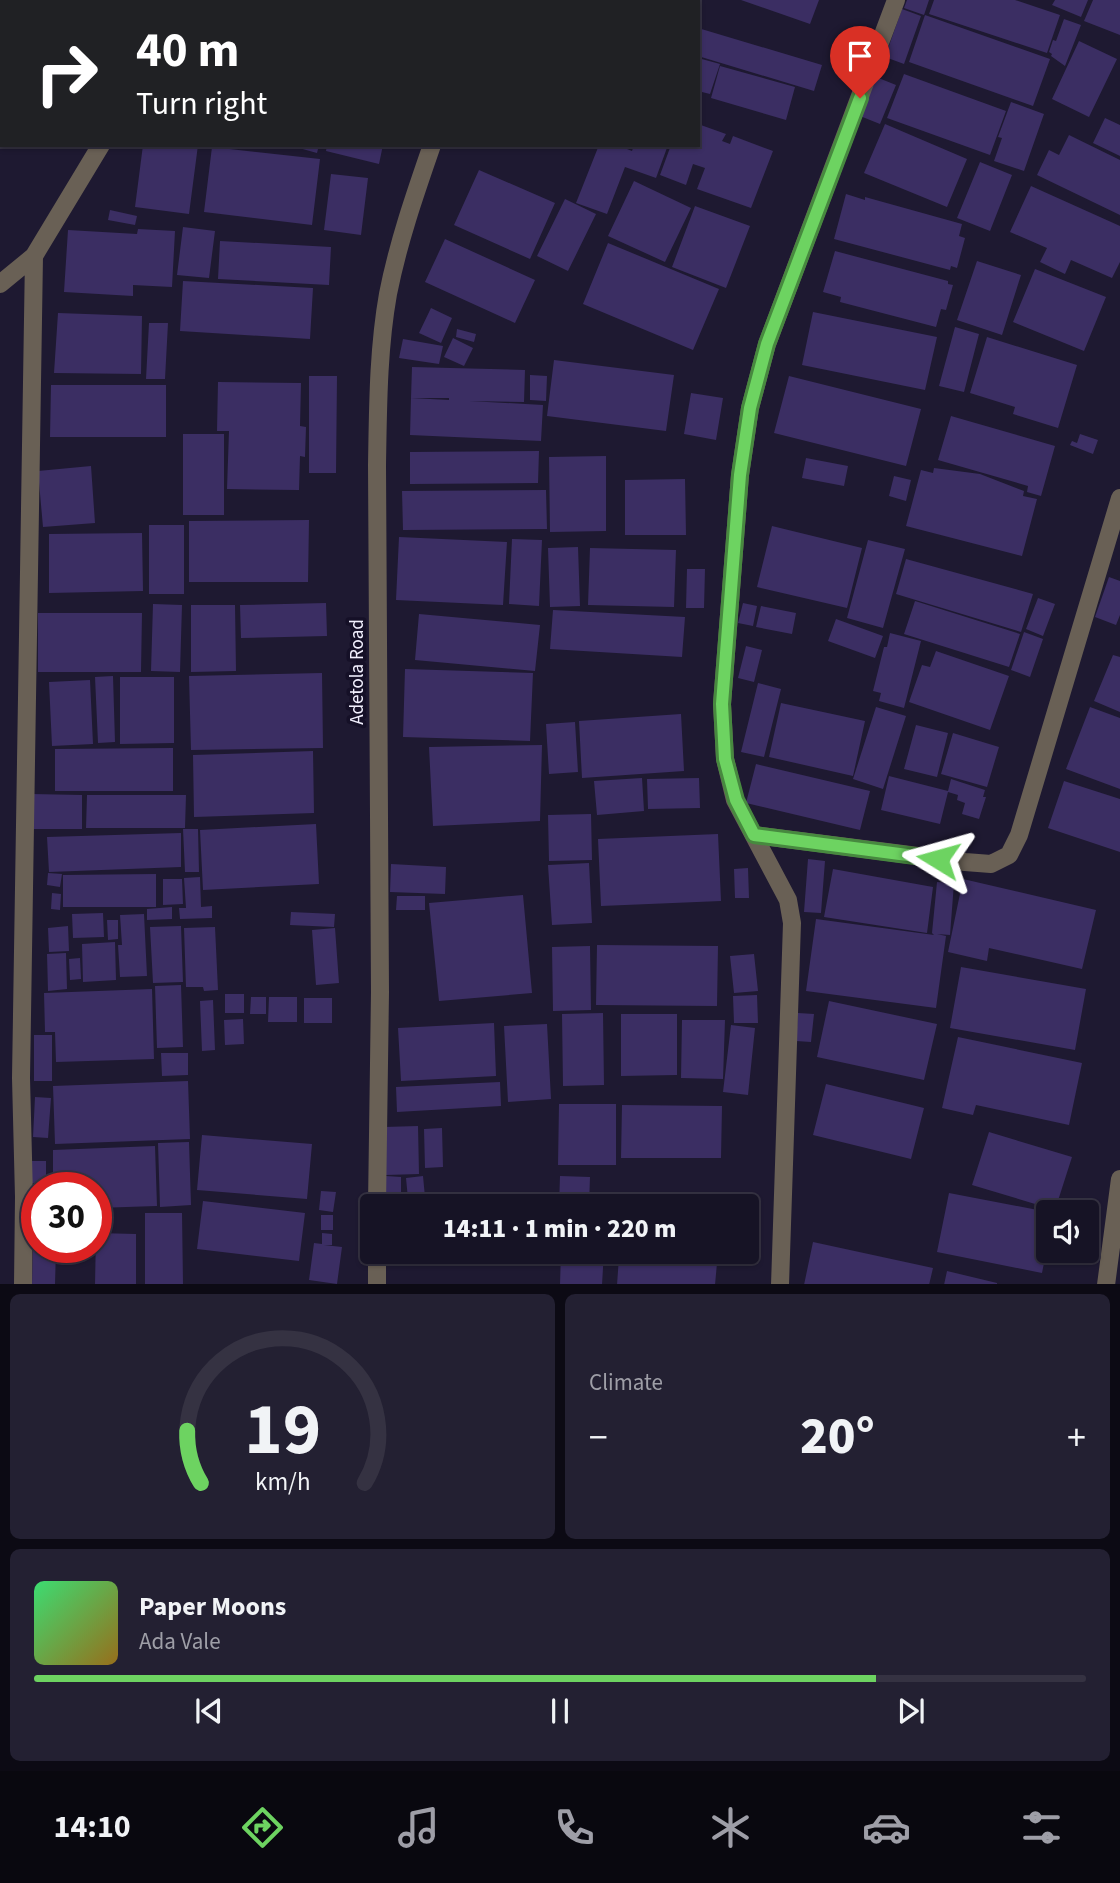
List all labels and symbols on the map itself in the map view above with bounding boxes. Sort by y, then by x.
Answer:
pin [830,26,890,98]
street label: Adetola Road [344,619,371,725]
position arrow [901,822,975,896]
speed limit sign: 30 [21,1172,112,1263]

